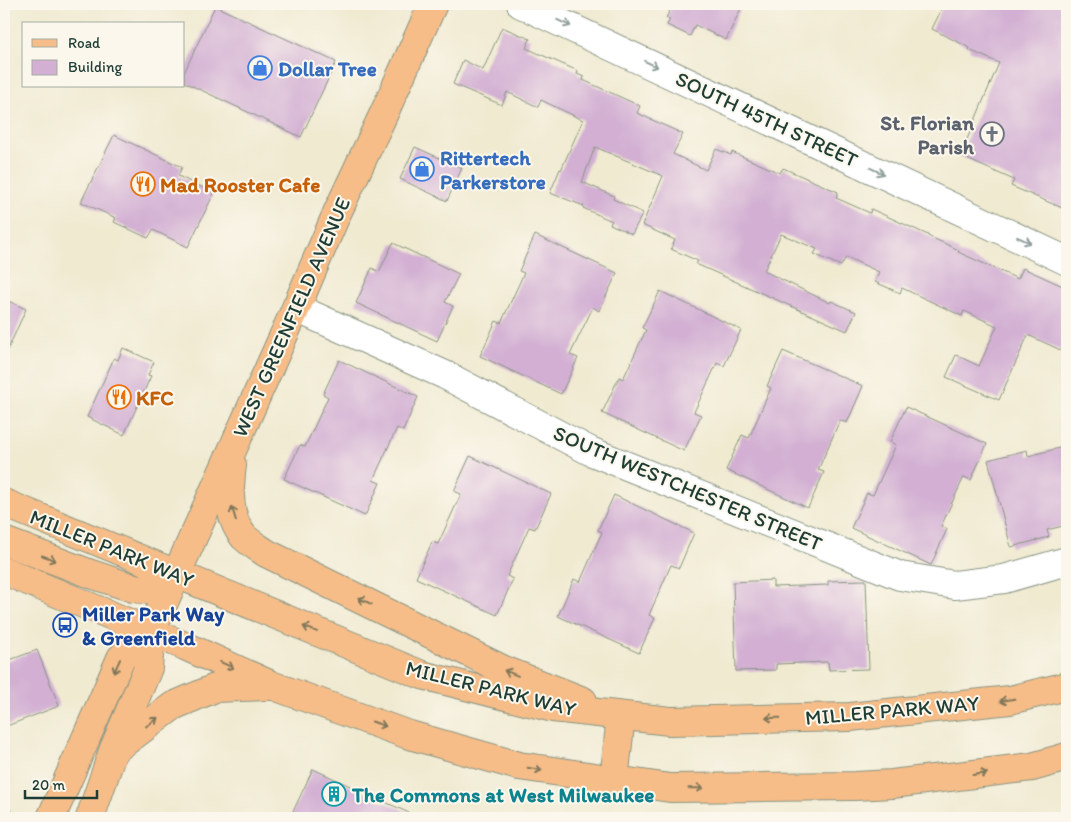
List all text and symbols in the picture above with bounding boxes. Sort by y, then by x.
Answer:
one-way arrow [556,19,571,29]
legend [22,22,185,88]
text: Road [68,34,101,52]
shop icon: Dollar Tree [247,55,273,81]
place label: Dollar Tree [278,56,377,81]
text: Building [68,58,122,76]
one-way arrow [643,59,658,69]
street label: SOUTH 45TH STREET [672,66,862,172]
place label: St. Florian Parish [880,110,975,159]
church icon: St. Florian Parish [979,121,1005,147]
place label: Rittertech Parkerstore [440,145,546,194]
shop icon: Rittertech Parkerstore [409,156,435,182]
one-way arrow [869,166,884,176]
restaurant icon: Mad Rooster Cafe [130,171,156,197]
place label: Mad Rooster Cafe [160,172,320,197]
street label: WEST GREENFIELD AVENUE [227,193,355,441]
one-way arrow [1016,236,1031,245]
restaurant icon: KFC [106,384,132,410]
place label: KFC [136,385,174,410]
street label: SOUTH WESTCHESTER STREET [550,420,826,556]
street label: MILLER PARK WAY [26,504,198,592]
one-way arrow [228,506,238,522]
one-way arrow [41,554,57,563]
one-way arrow [358,596,373,605]
place label: Miller Park Way & Greenfield [82,601,225,650]
bus stop icon: Miller Park Way & Greenfield [52,612,78,638]
one-way arrow [303,624,318,633]
street label: MILLER PARK WAY [403,655,579,721]
one-way arrow [112,658,122,673]
one-way arrow [219,661,234,671]
one-way arrow [504,667,519,677]
street label: MILLER PARK WAY [804,690,980,730]
one-way arrow [1000,696,1016,706]
one-way arrow [765,714,781,723]
one-way arrow [145,716,158,727]
one-way arrow [370,720,386,729]
one-way arrow [527,764,543,774]
scale bar [25,767,98,799]
one-way arrow [971,768,987,778]
text: 20 m [32,776,66,794]
building icon: The Commons at West Milwaukee [321,781,347,807]
place label: The Commons at West Milwaukee [351,782,654,807]
one-way arrow [688,783,704,793]

